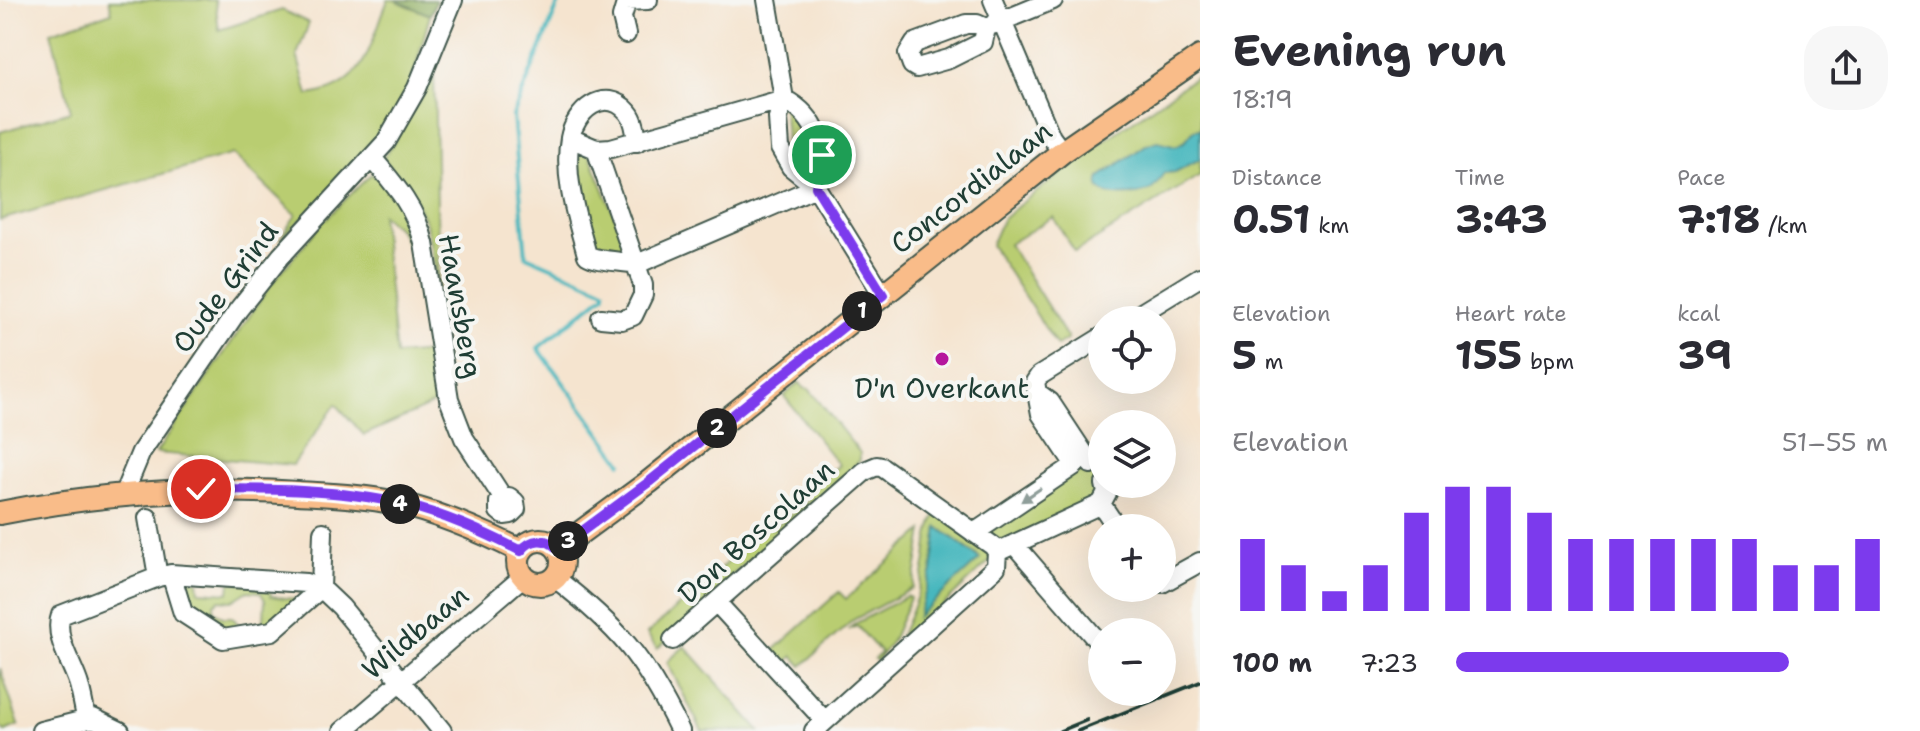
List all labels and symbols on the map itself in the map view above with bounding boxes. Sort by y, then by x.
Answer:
street label: Concordialaan [882,112,1060,262]
pin [788,121,856,189]
street label: Oude Grind [163,214,287,360]
street label: Haansberg [430,231,492,381]
pin: 1 [842,291,882,331]
marker: D'n Overkant [933,350,951,368]
place label: D'n Overkant [855,369,1029,407]
pin: 2 [697,408,737,448]
street label: Don Boscolaan [669,450,843,612]
pin [167,455,235,523]
pin: 4 [380,484,420,524]
one-way arrow [1020,487,1041,502]
pin: 3 [548,521,588,561]
street label: Wildbaan [354,576,476,688]

